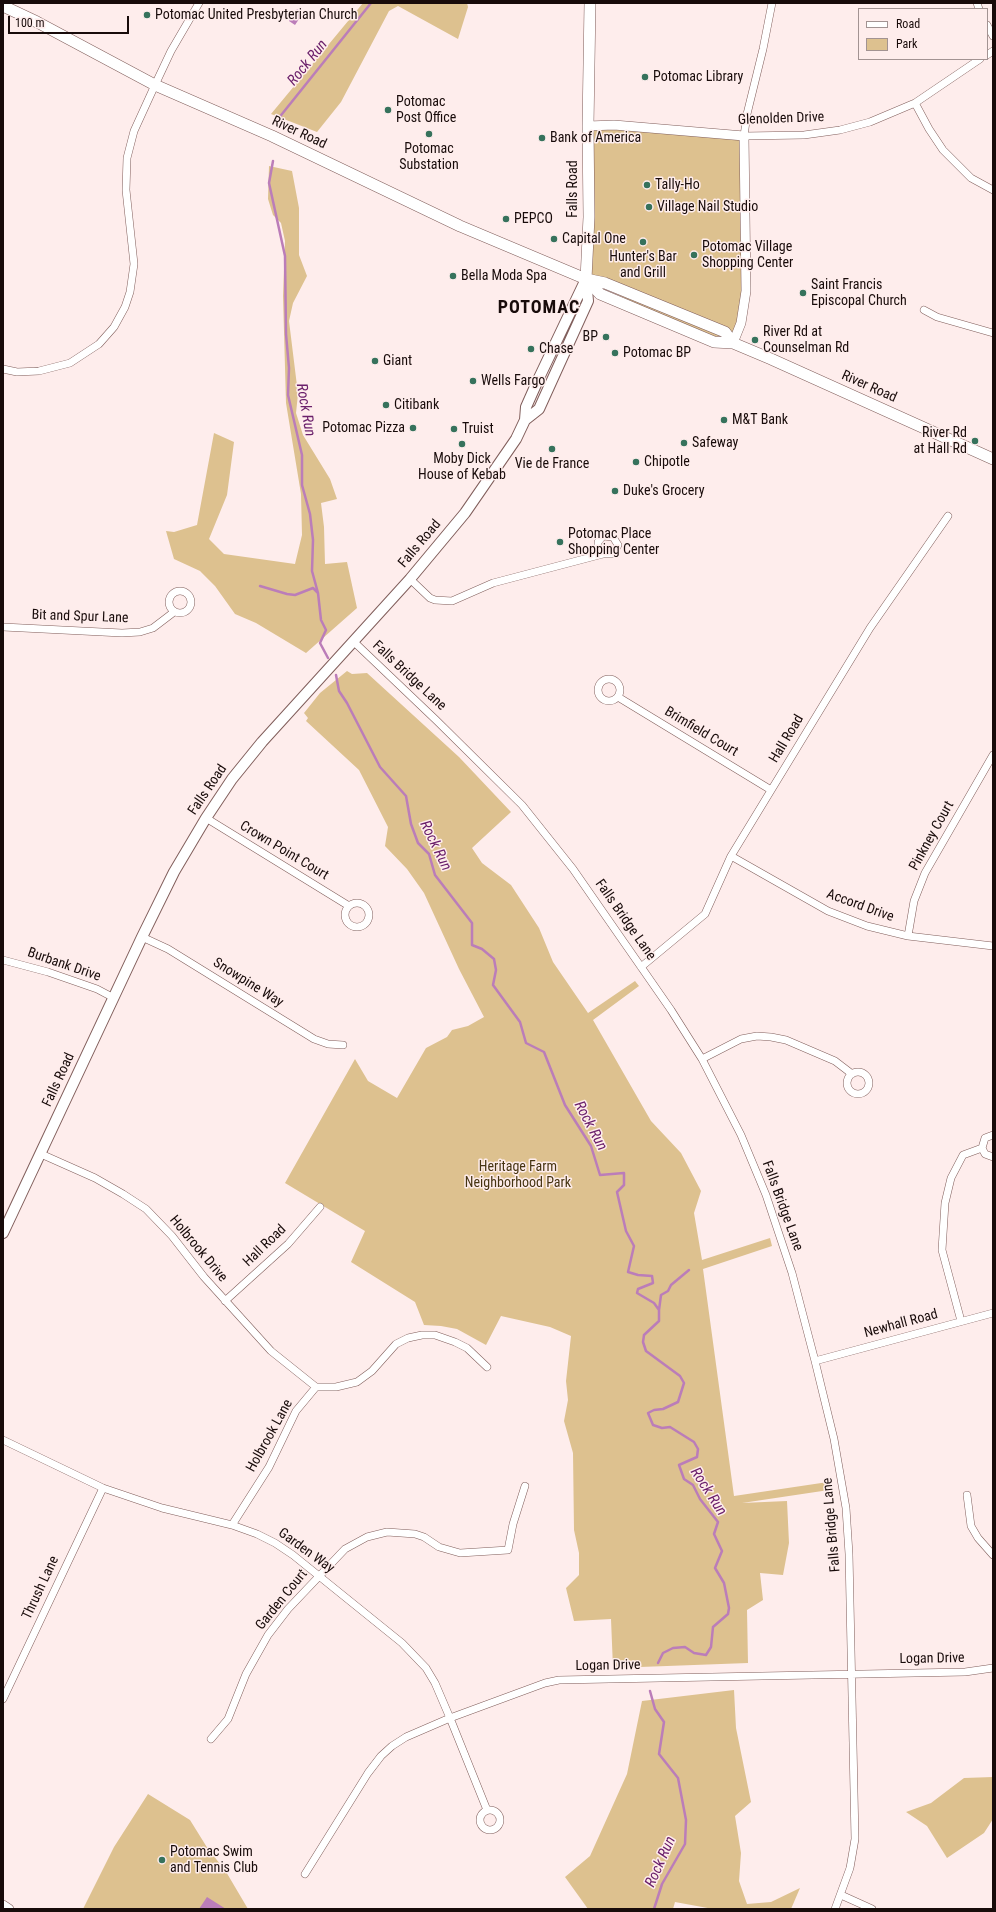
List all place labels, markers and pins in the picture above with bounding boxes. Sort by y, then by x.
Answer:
place label: Potomac United Presbyterian Church [155,7,358,23]
marker: Potomac United Presbyterian Church [142,10,152,20]
place label: Potomac Library [653,69,743,85]
marker: Potomac Library [640,72,650,82]
place label: Potomac Post Office [396,94,456,126]
marker: Potomac Post Office [383,105,393,115]
marker: Potomac Substation [424,129,434,139]
place label: Bank of America [550,130,641,146]
marker: Bank of America [537,133,547,143]
place label: Potomac Substation [399,141,459,174]
place label: Tally-Ho [655,177,700,193]
marker: Tally-Ho [642,180,652,190]
place label: Village Nail Studio [657,199,758,215]
marker: Village Nail Studio [644,202,654,212]
place label: PEPCO [514,211,553,227]
marker: PEPCO [501,214,511,224]
place label: Capital One [562,231,626,247]
marker: Capital One [549,234,559,244]
marker: Hunter's Bar and Grill [638,237,648,247]
place label: Potomac Village Shopping Center [702,239,793,272]
place label: Hunter's Bar and Grill [609,249,677,282]
marker: Potomac Village Shopping Center [689,250,699,260]
place label: Bella Moda Spa [461,268,547,284]
marker: Bella Moda Spa [448,271,458,281]
place label: Saint Francis Episcopal Church [811,277,907,310]
marker: Saint Francis Episcopal Church [798,288,808,298]
place label: River Rd at Counselman Rd [763,324,849,356]
place label: BP [583,329,598,345]
marker: BP [601,332,611,342]
marker: River Rd at Counselman Rd [750,335,760,345]
place label: Chase [539,341,573,357]
marker: Chase [526,344,536,354]
place label: Potomac BP [623,345,691,361]
marker: Potomac BP [610,348,620,358]
place label: Giant [383,353,412,369]
marker: Giant [370,356,380,366]
place label: Wells Fargo [481,373,545,389]
marker: Wells Fargo [468,376,478,386]
place label: Citibank [394,397,439,413]
marker: Citibank [381,400,391,410]
place label: M&T Bank [732,412,788,428]
marker: M&T Bank [719,415,729,425]
place label: Potomac Pizza [322,420,405,436]
place label: Truist [462,421,494,437]
marker: Potomac Pizza [408,423,418,433]
marker: Truist [449,424,459,434]
place label: River Rd at Hall Rd [914,425,967,458]
place label: Safeway [692,435,738,451]
marker: River Rd at Hall Rd [970,436,980,446]
marker: Safeway [679,438,689,448]
marker: Moby Dick House of Kebab [457,439,467,449]
marker: Vie de France [547,444,557,454]
place label: Moby Dick House of Kebab [418,451,506,484]
place label: Chipotle [644,454,690,470]
place label: Vie de France [515,456,589,472]
marker: Chipotle [631,457,641,467]
place label: Duke's Grocery [623,483,705,499]
marker: Duke's Grocery [610,486,620,496]
place label: Potomac Place Shopping Center [568,526,659,558]
marker: Potomac Place Shopping Center [555,537,565,547]
place label: Potomac Swim and Tennis Club [170,1844,258,1876]
marker: Potomac Swim and Tennis Club [157,1855,167,1865]

